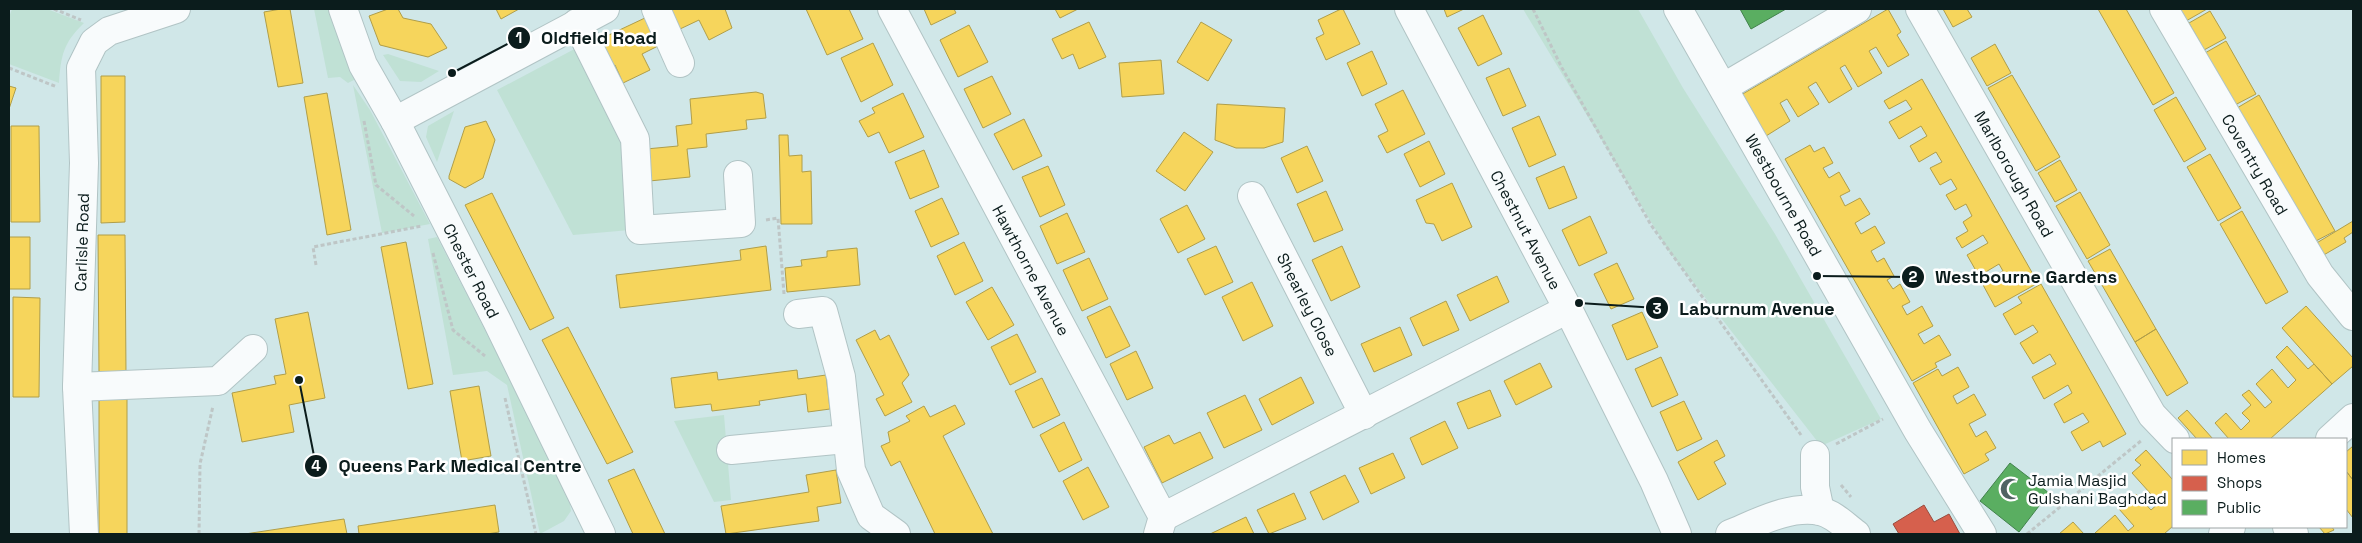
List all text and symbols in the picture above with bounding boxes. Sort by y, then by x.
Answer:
callout: Oldfield Road [506,21,667,54]
text: Oldfield Road [541,26,657,49]
text: 1 [516,28,522,47]
street label: Marlborough Road [1970,107,2059,241]
street label: Coventry Road [2217,110,2293,219]
street label: Westbourne Road [1741,130,1827,260]
street label: Chestnut Avenue [1486,166,1566,293]
street label: Carlisle Road [69,193,94,292]
street label: Hawthorne Avenue [988,201,1075,339]
street label: Chester Road [438,220,504,322]
street label: Shearley Close [1272,249,1343,360]
callout: Westbourne Gardens [1900,260,2127,293]
text: Westbourne Gardens [1935,265,2117,288]
text: 2 [1909,267,1918,286]
callout: Laburnum Avenue [1644,292,1845,325]
text: Laburnum Avenue [1679,297,1835,320]
text: 3 [1652,299,1662,318]
legend [2172,438,2347,528]
text: Homes [2217,448,2266,467]
callout: Queens Park Medical Centre [304,449,592,482]
text: Queens Park Medical Centre [338,454,582,477]
text: 4 [311,456,321,475]
place label: Jamia Masjid Gulshani Baghdad [2028,470,2167,509]
text: Shops [2217,473,2262,492]
mosque icon: Jamia Masjid Gulshani Baghdad [1998,476,2024,502]
text: Public [2217,498,2261,517]

